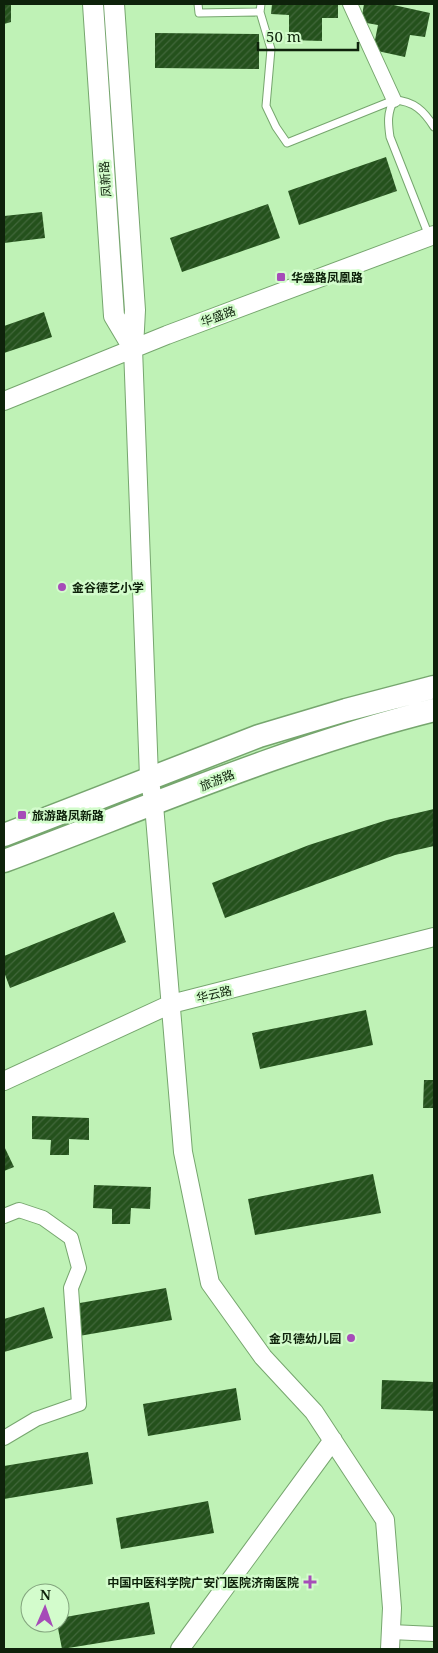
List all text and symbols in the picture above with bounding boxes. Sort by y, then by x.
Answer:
scale bar [258,20,358,52]
text: 50 m [266,26,301,46]
street label: 凤新路 [95,160,115,198]
place label: 华盛路凤凰路 [291,269,363,286]
marker: 华盛路凤凰路 [275,271,287,283]
street label: 华盛路 [198,302,238,330]
place label: 金谷德艺小学 [72,579,144,596]
marker: 金谷德艺小学 [56,581,68,593]
street label: 旅游路 [197,765,237,795]
place label: 旅游路凤新路 [32,807,104,824]
marker: 旅游路凤新路 [16,809,28,821]
street label: 华云路 [195,982,233,1006]
place label: 金贝德幼儿园 [269,1330,341,1347]
marker: 金贝德幼儿园 [345,1332,357,1344]
place label: 中国中医科学院广安门医院济南医院 [107,1574,299,1591]
marker: 中国中医科学院广安门医院济南医院 [303,1575,317,1589]
north arrow [20,1583,70,1633]
text: N [40,1585,51,1604]

